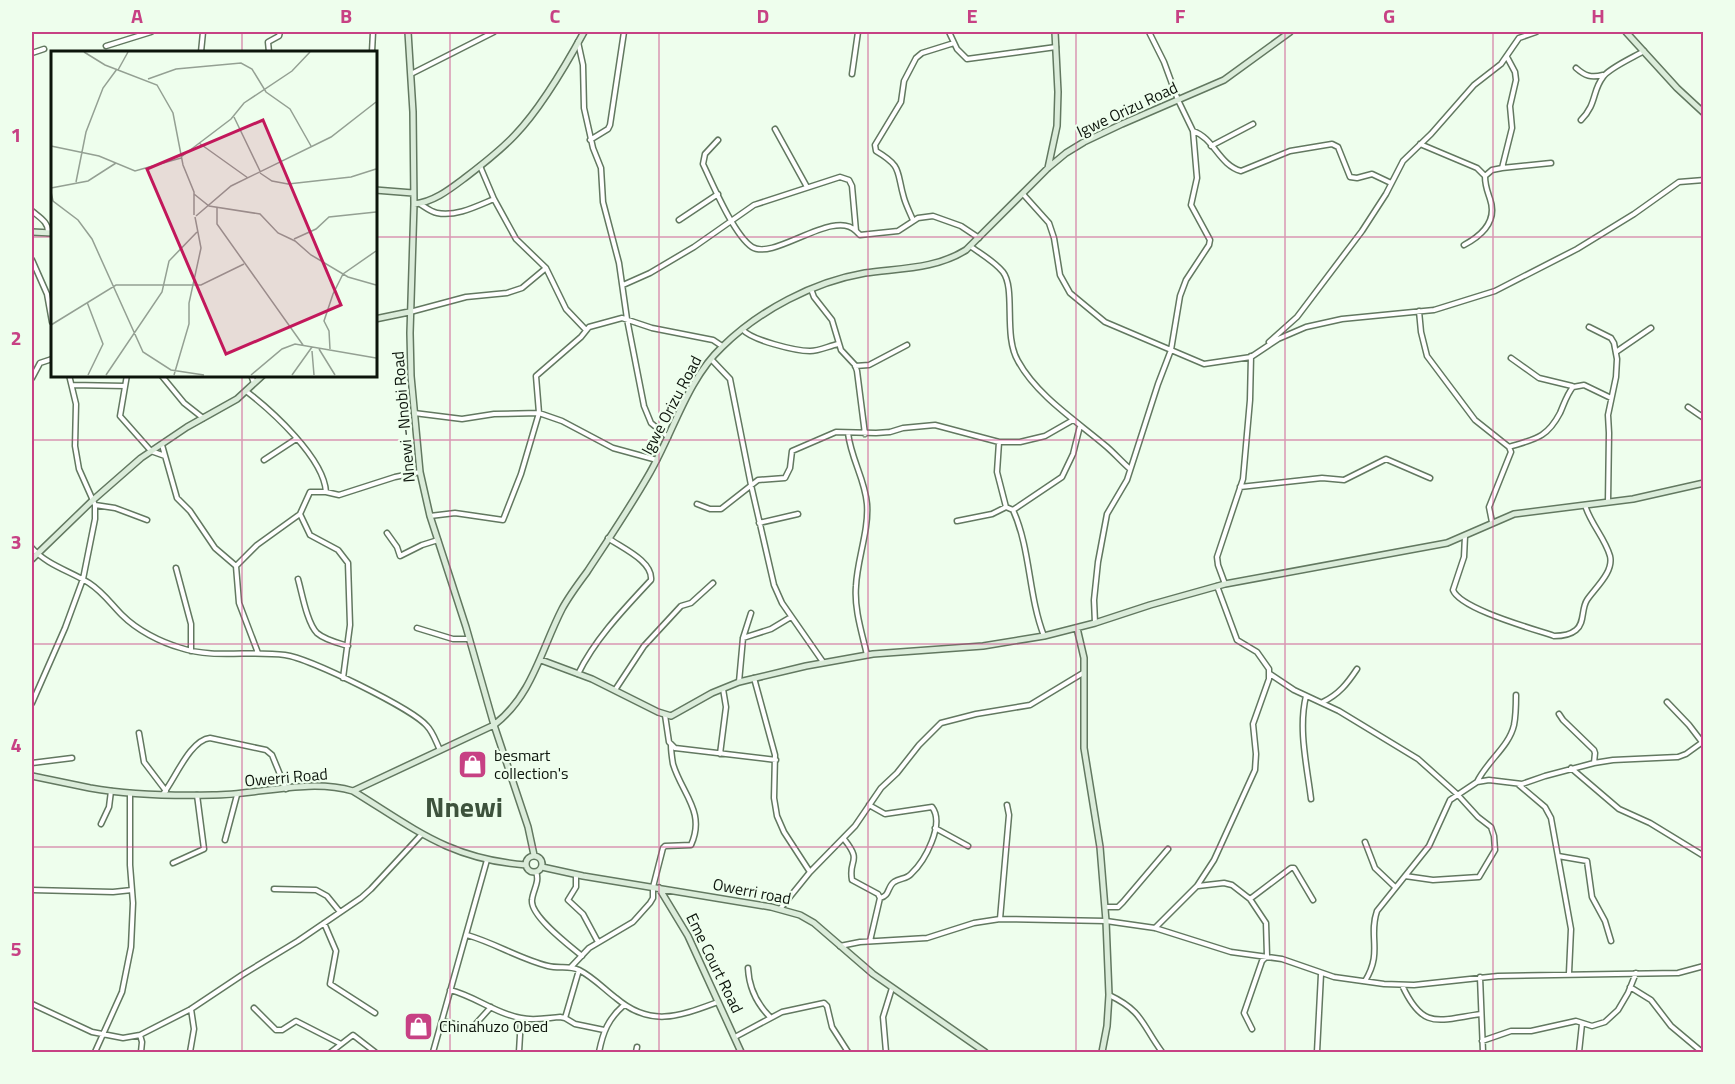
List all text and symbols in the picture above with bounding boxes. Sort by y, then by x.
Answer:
text: A [131,0,143,31]
text: B [340,0,352,31]
text: C [550,0,561,31]
text: D [757,0,769,31]
text: E [966,0,978,31]
text: F [1175,0,1186,31]
text: G [1383,0,1395,31]
text: H [1591,0,1605,31]
inset map [51,51,376,376]
street label: Igwe Orizu Road [1072,75,1182,143]
text: 1 [10,119,22,150]
text: 2 [10,322,22,353]
street label: Nnewi -Nnobi Road [385,350,421,484]
street label: Igwe Orizu Road [635,351,707,459]
text: 3 [10,526,22,557]
text: 4 [10,729,22,760]
place label: besmart collection's [494,743,568,785]
shop icon: besmart collection's [457,748,489,780]
street label: Owerri Road [243,761,329,793]
district label: Nnewi [425,785,503,828]
street label: Owerri road [711,872,793,910]
street label: Eme Court Road [680,909,750,1017]
text: 5 [10,933,22,964]
shop icon: Chinahuzo Obed [402,1010,434,1042]
place label: Chinahuzo Obed [439,1014,548,1038]

